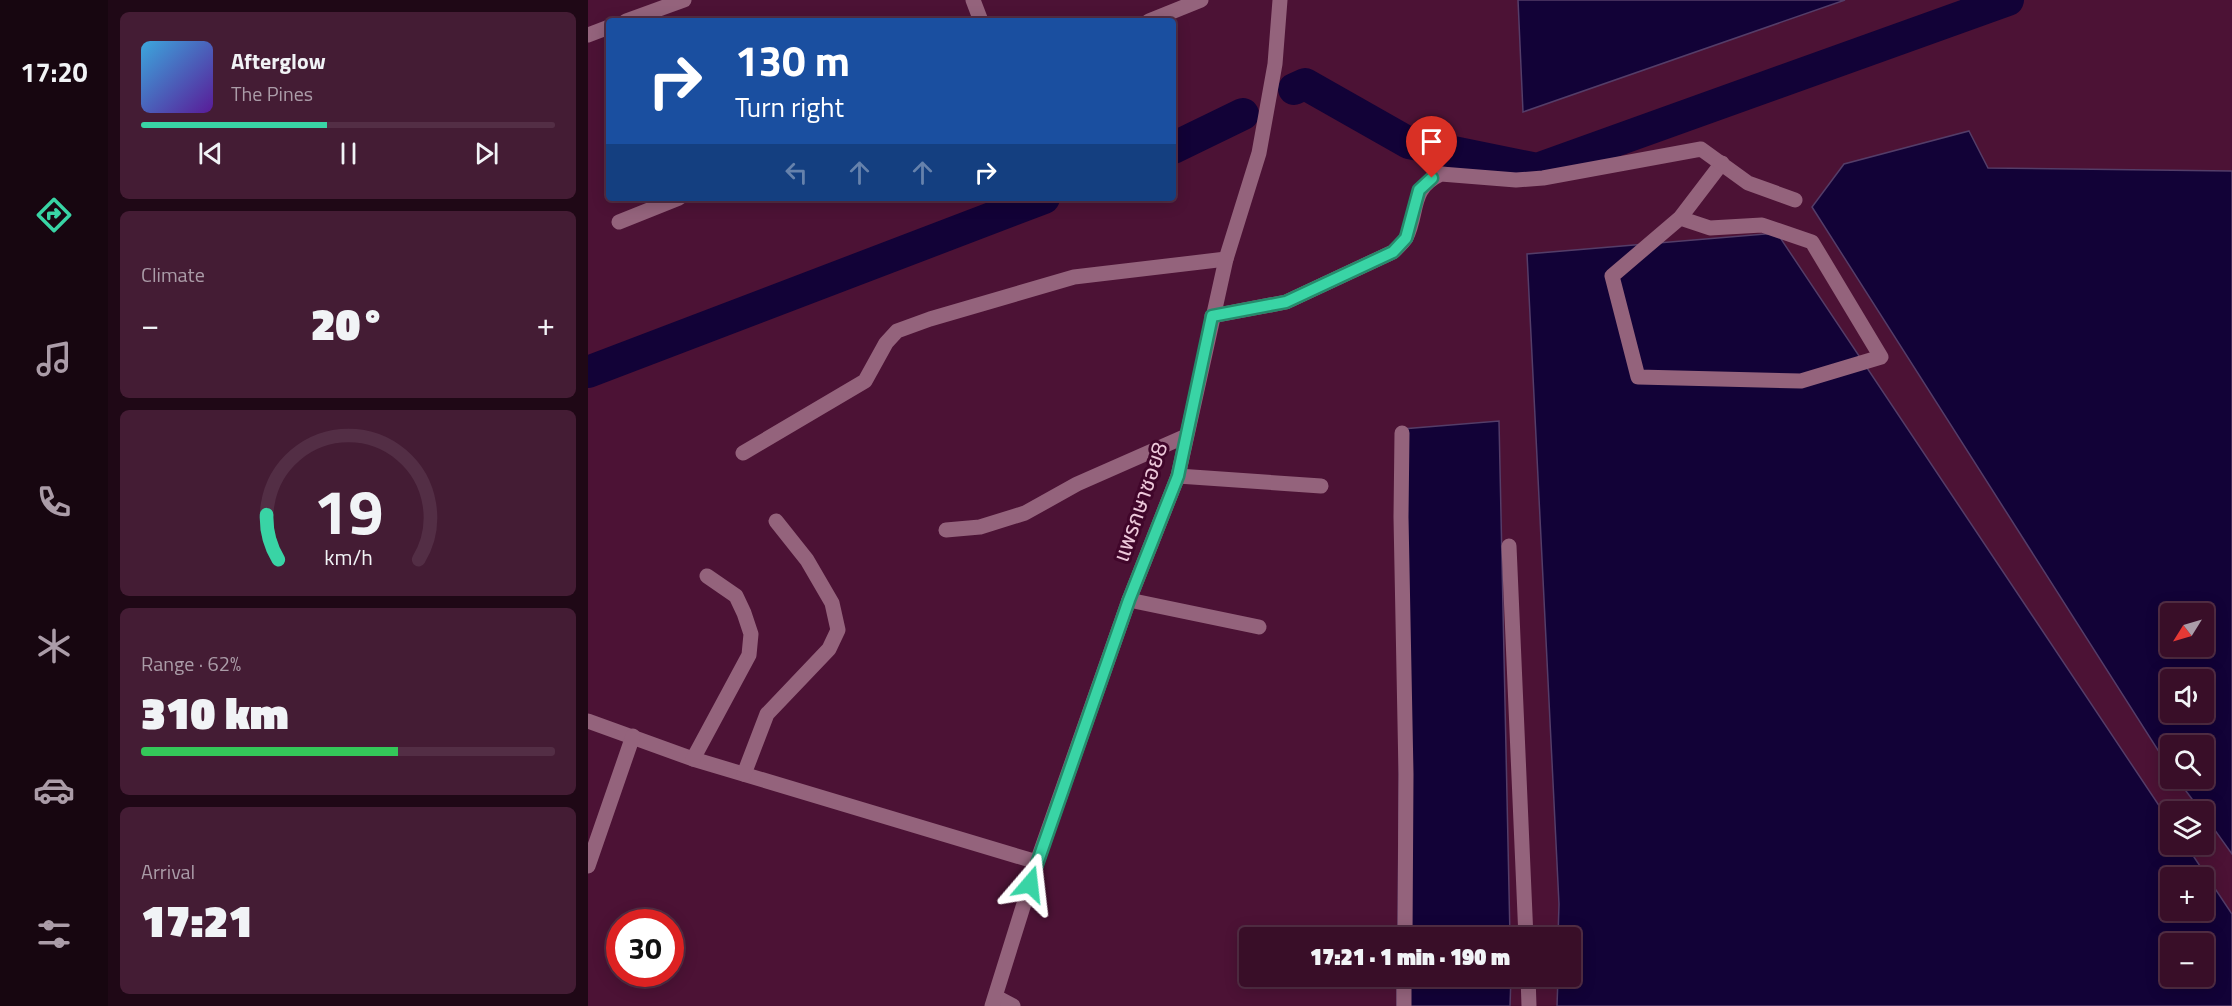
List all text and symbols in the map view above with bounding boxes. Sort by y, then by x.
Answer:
text: 130 m [735,28,850,92]
icon: right [636,42,714,120]
text: Afterglow [231,44,326,78]
text: 17:20 [20,51,88,92]
text: The Pines [231,78,313,109]
text: Turn right [735,86,844,127]
pin [1406,116,1457,178]
icon: arrive [1415,125,1448,158]
icon: previous [194,137,227,170]
icon: pause [332,137,365,170]
icon: next [470,137,503,170]
icon: left [780,156,813,189]
icon: ahead [843,156,876,189]
icon: ahead [906,156,939,189]
icon: right [969,156,1002,189]
icon: directions [33,194,75,236]
text: Climate [141,259,205,290]
text: 20° [311,289,385,357]
text: − [141,299,159,349]
text: + [537,299,555,349]
icon: music [33,338,75,380]
street label: แพรกษาซอย8 [1104,438,1176,566]
text: 19 [313,463,383,558]
icon: phone [33,481,75,523]
text: km/h [324,541,372,573]
north arrow [2160,603,2214,657]
map controls [2160,603,2214,987]
icon: climate [33,625,75,667]
text: Range · 62% [141,648,241,679]
button: sound [2160,669,2214,723]
text: 310 km [141,678,289,746]
button: search [2160,735,2214,789]
icon: car [33,769,75,811]
button: layers [2160,801,2214,855]
position arrow [998,852,1062,916]
text: Arrival [141,856,195,887]
button: + [2160,867,2214,921]
text: 17:21 [141,886,253,954]
speed limit sign: 30 [606,909,684,987]
icon: filters [33,913,75,955]
button: − [2160,933,2214,987]
text: 17:21 · 1 min · 190 m [1310,940,1510,974]

